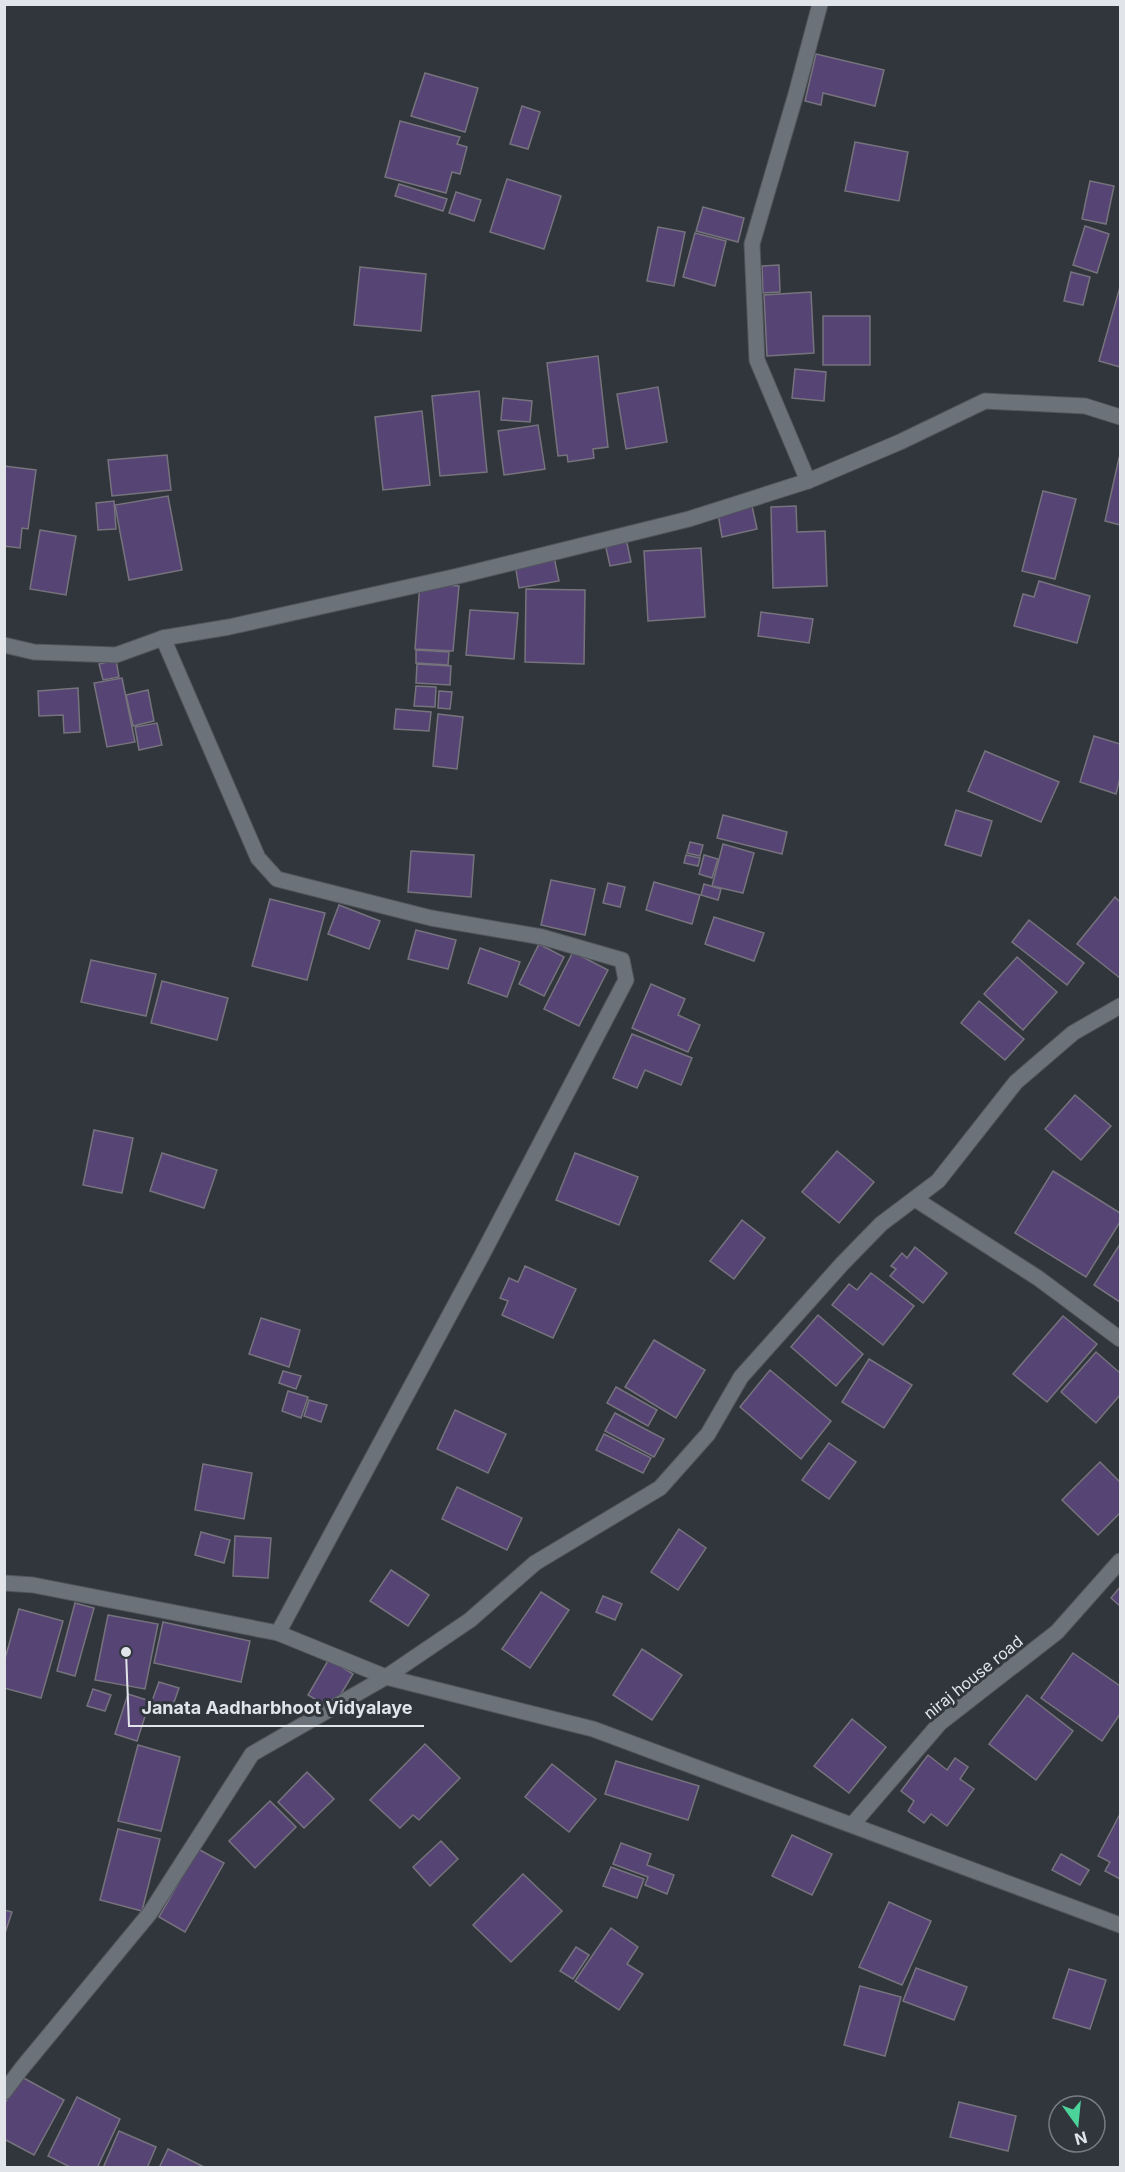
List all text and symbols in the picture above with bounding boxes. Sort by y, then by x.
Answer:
street label: niraj house road [919,1631,1027,1723]
callout: Janata Aadharbhoot Vidyalaye [129,1690,424,1726]
text: Janata Aadharbhoot Vidyalaye [141,1697,413,1718]
north arrow [1047,2094,1107,2154]
text: N [1072,2127,1089,2150]

